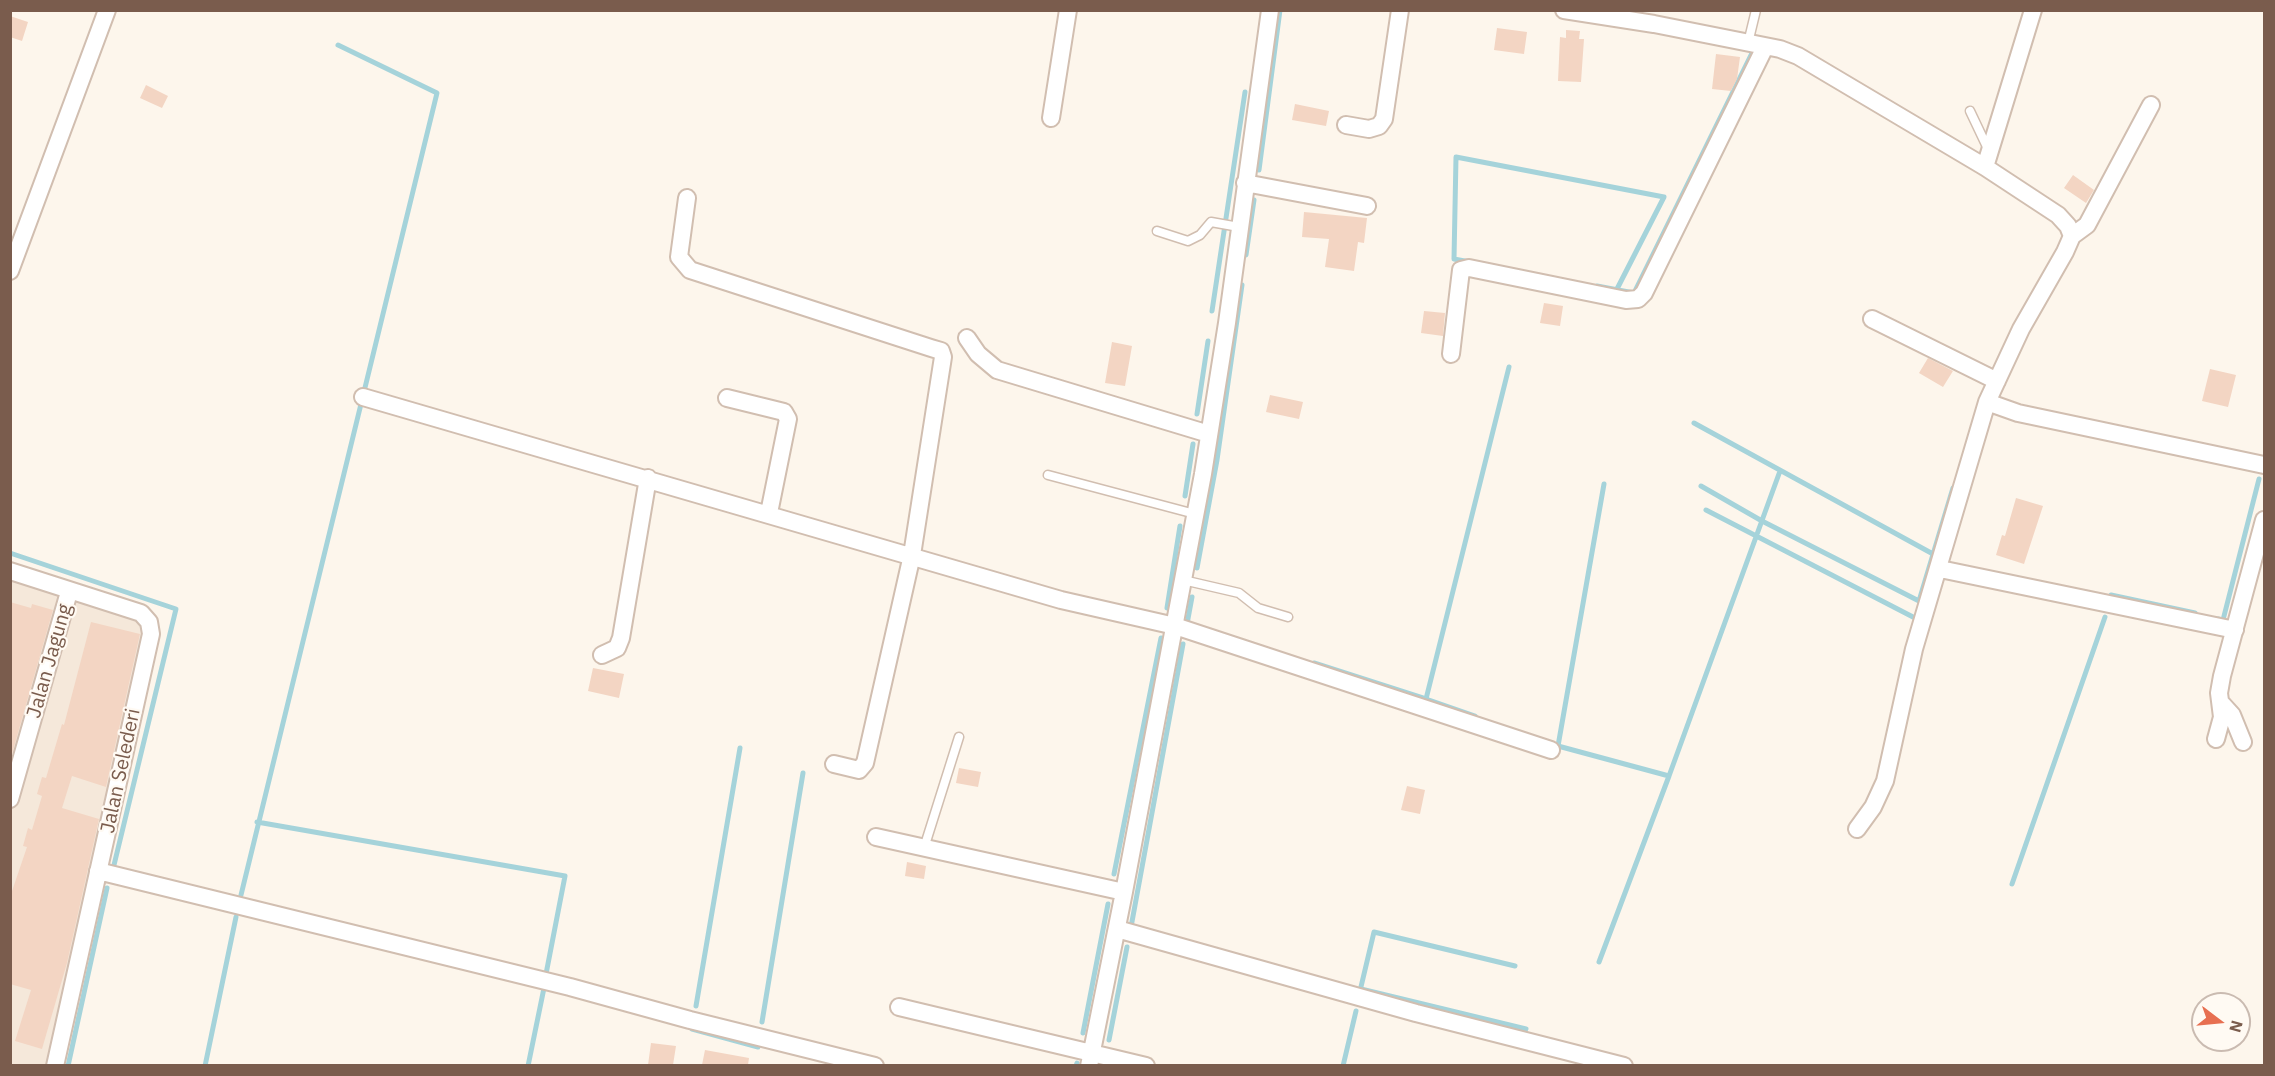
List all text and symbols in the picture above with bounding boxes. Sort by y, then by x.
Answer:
street label: Jalan Jagung [22,601,78,721]
street label: Jalan Selederi [96,706,146,836]
north arrow [2191,992,2251,1052]
text: N [2225,1018,2248,1035]

